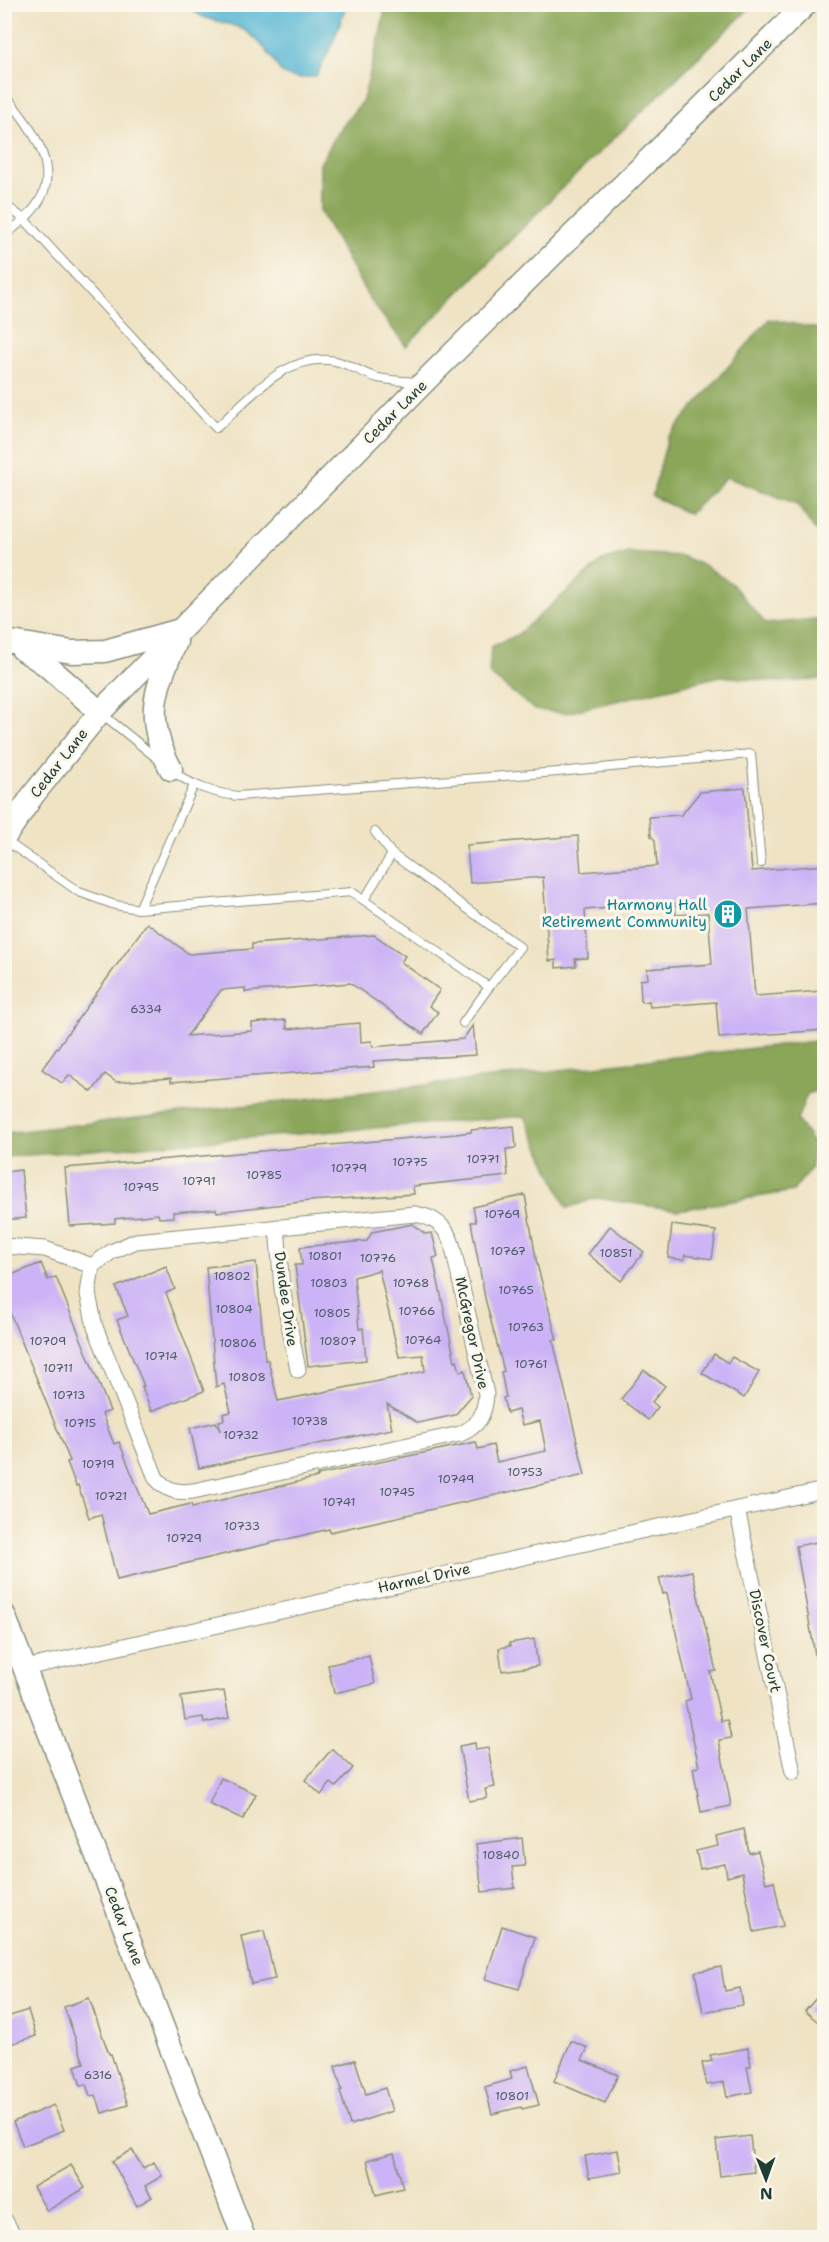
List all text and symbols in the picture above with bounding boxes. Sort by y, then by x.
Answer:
street label: Cedar Lane [704,34,776,106]
street label: Cedar Lane [359,376,431,448]
street label: Cedar Lane [26,724,92,802]
place label: Harmony Hall Retirement Community [542,895,707,932]
building icon: Harmony Hall Retirement Community [712,898,744,930]
house number: 6334 [130,1001,162,1017]
house number: 10771 [467,1151,499,1167]
house number: 10775 [392,1154,428,1170]
house number: 10779 [331,1160,367,1176]
house number: 10785 [246,1167,282,1183]
house number: 10791 [182,1173,216,1189]
house number: 10795 [123,1179,159,1195]
house number: 10769 [484,1206,520,1222]
house number: 10767 [490,1243,526,1259]
house number: 10851 [600,1245,632,1261]
house number: 10801 [308,1248,342,1264]
street label: Dundee Drive [269,1250,303,1348]
house number: 10776 [360,1250,396,1266]
house number: 10802 [213,1268,251,1284]
house number: 10803 [310,1275,348,1291]
house number: 10768 [393,1275,429,1291]
street label: McGregor Drive [450,1275,494,1391]
house number: 10765 [498,1282,534,1298]
house number: 10804 [215,1301,253,1317]
house number: 10766 [399,1303,435,1319]
house number: 10805 [314,1305,350,1321]
house number: 10763 [508,1319,544,1335]
house number: 10764 [405,1332,441,1348]
house number: 10709 [29,1333,67,1349]
house number: 10807 [319,1333,357,1349]
house number: 10806 [219,1335,257,1351]
house number: 10714 [144,1348,178,1364]
house number: 10761 [515,1356,547,1372]
house number: 10711 [43,1360,73,1376]
house number: 10808 [228,1369,266,1385]
house number: 10713 [52,1387,86,1403]
house number: 10738 [292,1413,328,1429]
house number: 10715 [64,1415,96,1431]
house number: 10732 [223,1427,259,1443]
house number: 10719 [81,1456,115,1472]
house number: 10753 [507,1464,543,1480]
house number: 10749 [438,1471,474,1487]
house number: 10745 [379,1484,415,1500]
house number: 10721 [95,1488,127,1504]
house number: 10741 [322,1494,356,1510]
house number: 10733 [224,1518,260,1534]
house number: 10729 [166,1530,202,1546]
street label: Harmel Drive [376,1558,472,1598]
street label: Discover Court [744,1588,786,1694]
house number: 10840 [482,1847,520,1863]
street label: Cedar Lane [100,1884,148,1968]
house number: 6316 [84,2067,112,2083]
house number: 10801 [495,2088,529,2104]
north arrow [736,2149,796,2209]
text: N [760,2183,773,2204]

